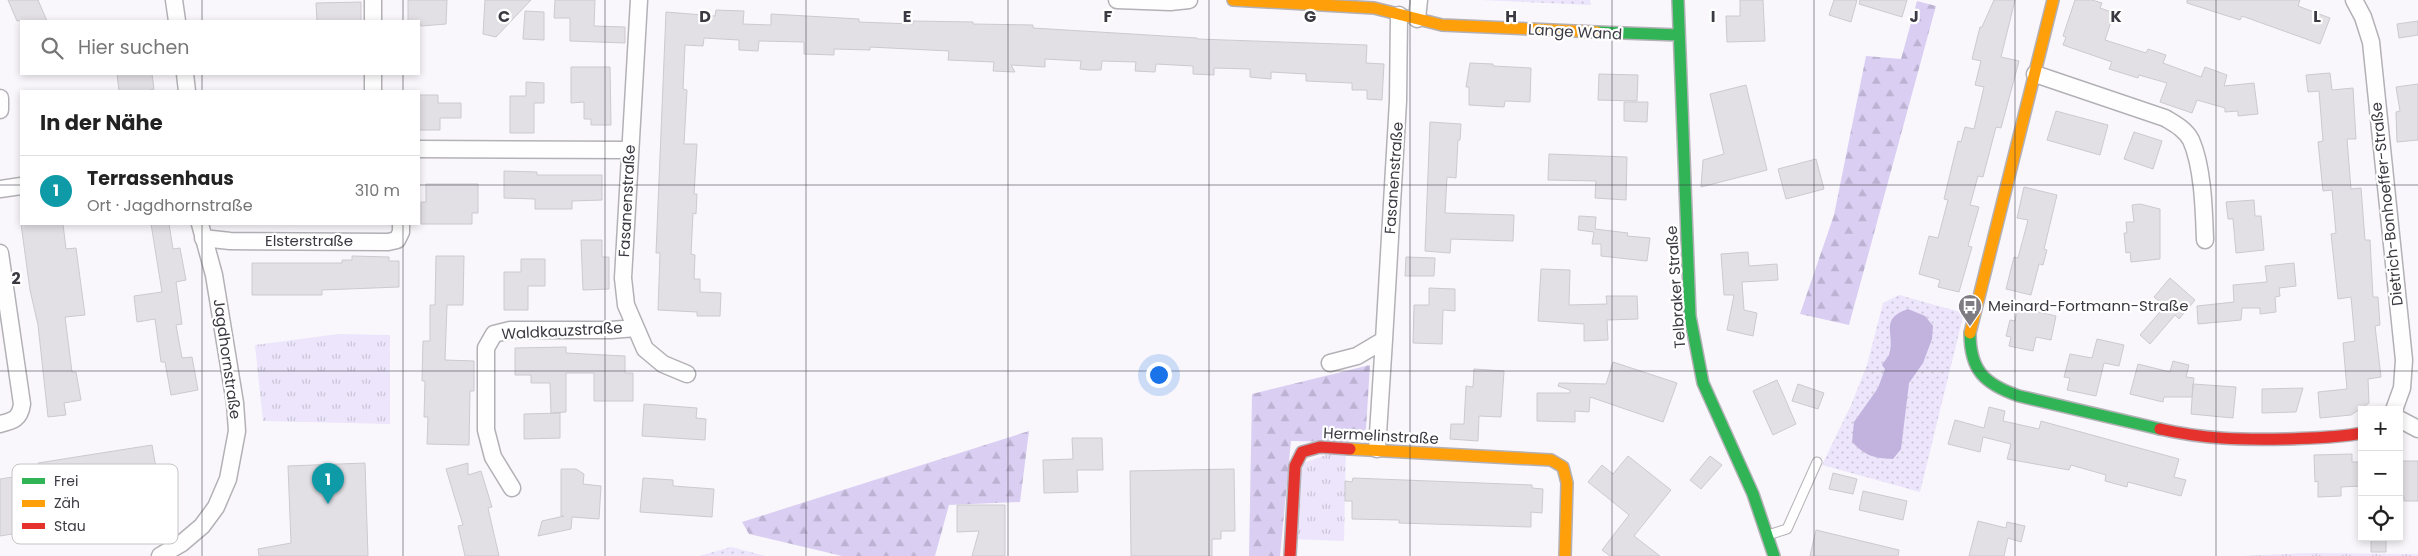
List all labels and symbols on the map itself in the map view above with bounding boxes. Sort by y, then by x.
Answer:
text: C [498,5,510,28]
text: D [699,5,711,28]
text: E [903,5,911,28]
text: F [1104,5,1113,28]
text: G [1304,5,1316,28]
text: H [1505,5,1517,28]
text: I [1711,5,1715,28]
text: J [1909,5,1919,28]
text: K [2110,5,2122,28]
text: L [2313,5,2321,28]
street label: Lange Wand [1527,19,1623,44]
street label: Dietrich-Bonhoeffer-Straße [2365,101,2408,307]
street label: Fasanenstraße [1379,121,1408,235]
street label: Fasanenstraße [613,144,640,258]
street label: Telbraker Straße [1661,225,1690,349]
street label: Elsterstraße [265,230,353,251]
text: 2 [11,267,21,290]
bus stop icon: Meinard-Fortmann-Straße [1957,293,1983,327]
place label: Meinard-Fortmann-Straße [1988,295,2188,316]
street label: Jagdhornstraße [209,297,246,420]
street label: Waldkauzstraße [501,317,623,344]
your location [1146,362,1172,388]
street label: Hermelinstraße [1323,422,1439,449]
pin: 1 [312,463,344,504]
legend [12,464,178,544]
text: Frei [54,471,78,491]
text: Zäh [54,493,80,513]
text: Stau [54,516,86,536]

